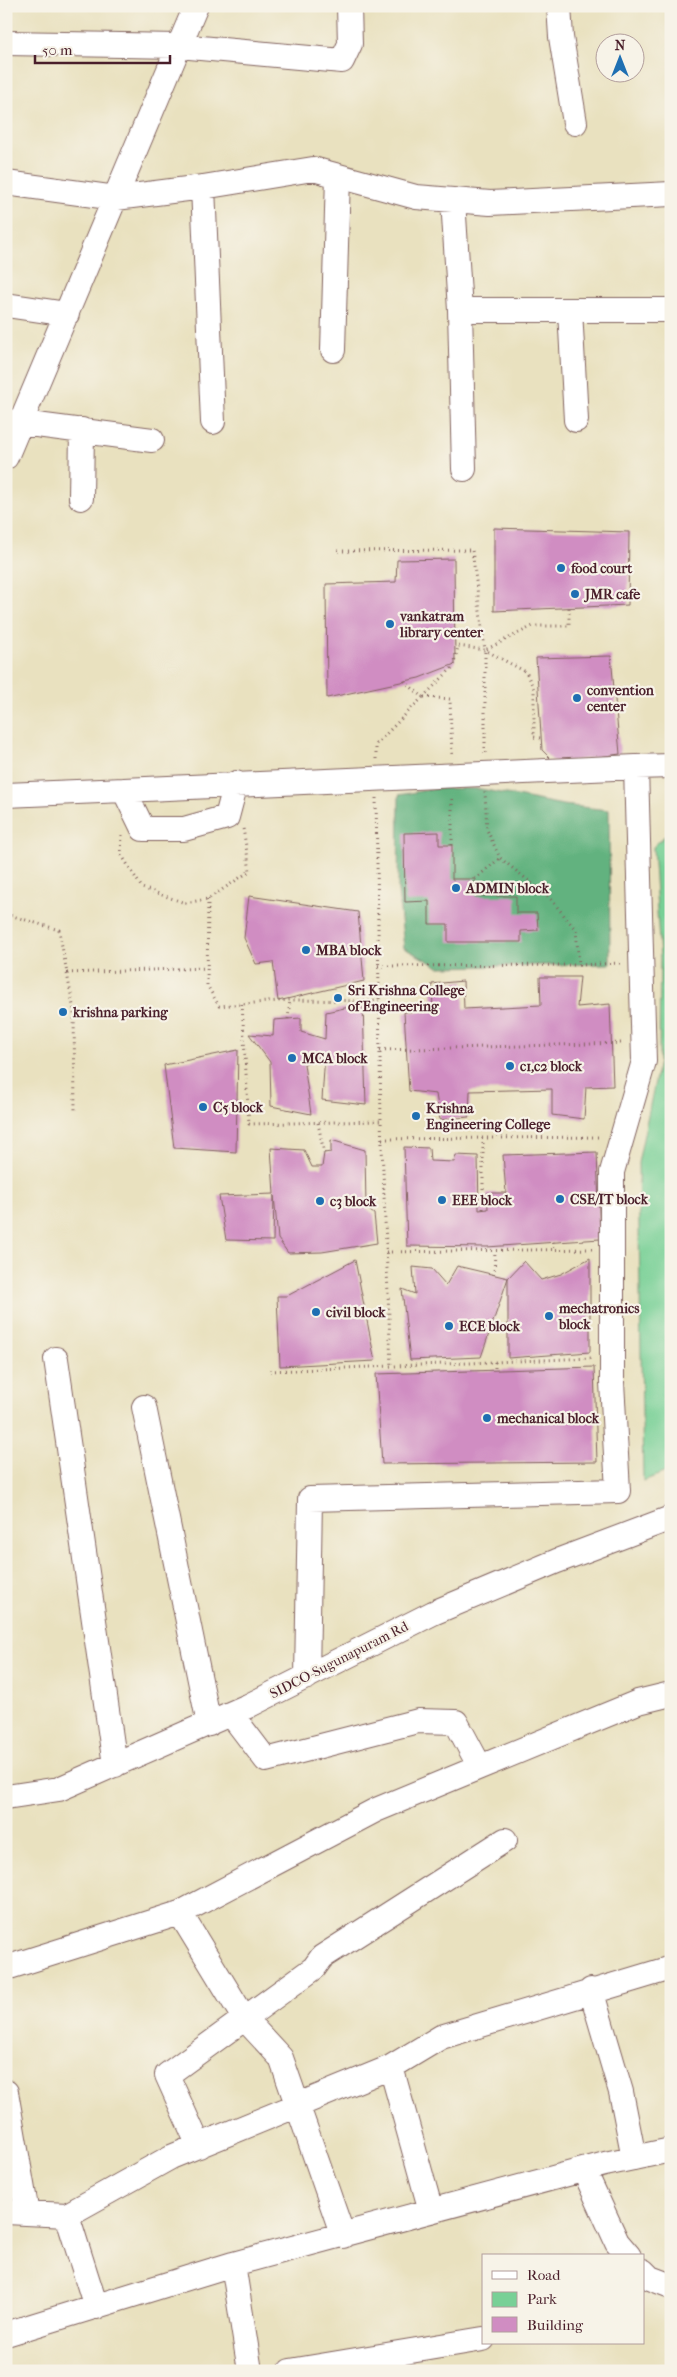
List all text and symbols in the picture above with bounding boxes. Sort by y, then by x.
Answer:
scale bar [35,32,170,64]
north arrow [594,32,644,82]
text: N [615,37,626,54]
text: 50 m [42,41,73,59]
place label: food court [570,560,633,577]
marker: food court [555,562,567,574]
place label: JMR cafe [583,586,640,603]
marker: JMR cafe [569,588,581,600]
place label: vankatram library center [399,608,484,641]
marker: vankatram library center [384,618,396,630]
place label: convention center [587,682,655,715]
marker: convention center [571,692,583,704]
place label: ADMIN block [465,880,550,897]
marker: ADMIN block [450,882,462,894]
place label: MBA block [315,942,382,959]
marker: MBA block [300,944,312,956]
place label: Sri Krishna College of Engineering [348,982,465,1015]
marker: Sri Krishna College of Engineering [332,992,344,1004]
place label: krishna parking [72,1004,168,1021]
marker: krishna parking [57,1006,69,1018]
place label: MCA block [301,1050,368,1067]
marker: MCA block [286,1052,298,1064]
place label: c1,c2 block [520,1058,583,1075]
marker: c1,c2 block [504,1060,516,1072]
place label: C5 block [213,1099,264,1116]
place label: Krishna Engineering College [426,1100,550,1133]
marker: C5 block [197,1101,209,1113]
marker: Krishna Engineering College [410,1110,422,1122]
place label: CSE/IT block [570,1191,649,1208]
place label: EEE block [452,1192,513,1209]
place label: c3 block [330,1193,377,1210]
marker: CSE/IT block [554,1193,566,1205]
marker: EEE block [436,1194,448,1206]
marker: c3 block [314,1195,326,1207]
place label: mechatronics block [558,1300,640,1333]
place label: civil block [326,1304,386,1321]
marker: civil block [310,1306,322,1318]
marker: mechatronics block [543,1310,555,1322]
place label: ECE block [459,1318,521,1335]
marker: ECE block [443,1320,455,1332]
place label: mechanical block [496,1410,600,1427]
marker: mechanical block [481,1412,493,1424]
street label: SIDCO-Sugunapuram Rd [267,1618,411,1702]
legend [482,2254,644,2344]
text: Road [527,2266,561,2284]
text: Park [527,2290,557,2308]
text: Building [527,2316,584,2334]

